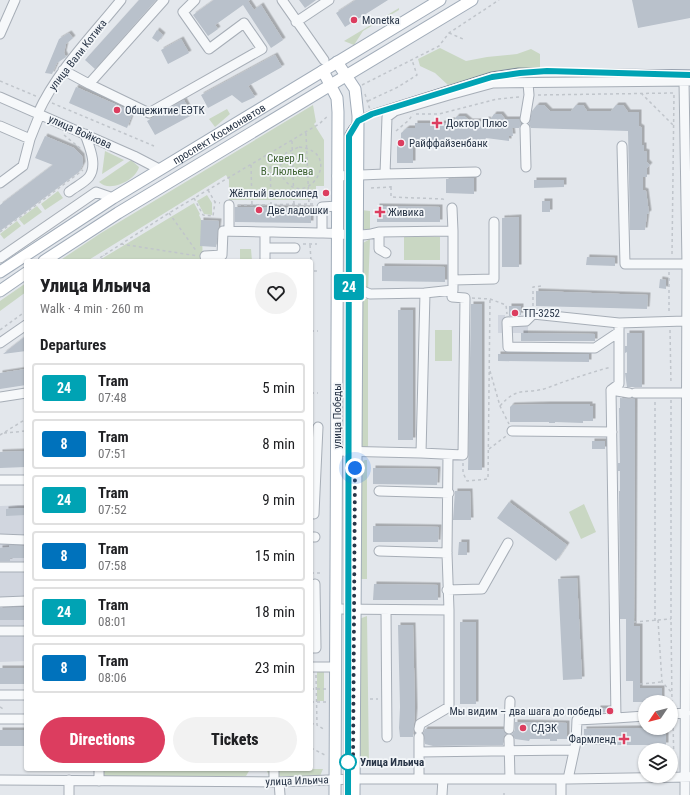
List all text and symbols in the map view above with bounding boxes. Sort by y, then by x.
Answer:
place label: Monetka [362,14,400,27]
marker: Monetka [349,15,359,25]
street label: улица Вали Котика [46,17,110,93]
street label: проспект Космонавтов [170,101,268,167]
place label: Общежитие ЕЭТК [125,104,205,117]
marker: Общежитие ЕЭТК [112,105,122,115]
street label: улица Войкова [46,112,114,152]
marker: Доктор Плюс [431,117,443,129]
place label: Доктор Плюс [446,117,507,130]
place label: Райффайзенбанк [409,137,488,150]
marker: Райффайзенбанк [396,138,406,148]
park label: Сквер Л. В. Люльева [261,152,313,178]
place label: Жёлтый велосипед [229,187,318,200]
marker: Жёлтый велосипед [321,188,331,198]
place label: Две ладошки [267,204,328,217]
marker: Две ладошки [254,205,264,215]
place label: Живика [388,206,424,219]
marker: Живика [375,207,385,217]
button: heart [255,272,297,314]
text: Улица Ильича [40,274,151,297]
line badge: 24 [331,274,367,300]
text: 24 [342,279,356,295]
text: Walk · 4 min · 260 m [40,301,144,316]
place label: ТП-3252 [523,307,560,320]
marker: ТП-3252 [510,308,520,318]
text: Departures [40,336,106,354]
text: Tram [98,372,129,390]
text: 5 min [262,379,295,397]
text: 24 [57,380,71,396]
street label: улица Победы [331,383,344,449]
text: 07:48 [98,390,127,405]
text: Tram [98,428,129,446]
text: 8 min [262,435,295,453]
text: 8 [60,436,68,452]
text: 07:51 [98,446,127,461]
your location [345,458,365,478]
text: Tram [98,484,129,502]
text: 9 min [262,491,295,509]
text: 24 [57,492,71,508]
text: 07:52 [98,502,127,517]
text: Tram [98,540,129,558]
text: 15 min [255,547,295,565]
text: 8 [60,548,68,564]
text: 07:58 [98,558,127,573]
text: Tram [98,596,129,614]
text: 18 min [255,603,295,621]
text: 24 [57,604,71,620]
text: 08:01 [98,614,127,629]
text: Tram [98,652,129,670]
text: 23 min [255,659,295,677]
text: 8 [60,660,68,676]
text: 08:06 [98,670,127,685]
north arrow [638,695,678,735]
map controls [638,695,678,783]
place label: Мы видим – два шага до победы [450,705,602,718]
marker: Мы видим – два шага до победы [605,706,615,716]
button: Directions [40,717,165,763]
button: Tickets [173,717,297,763]
place label: СДЭК [531,722,558,735]
marker: СДЭК [518,723,528,733]
place label: Фармленд [568,733,616,746]
marker: Фармленд [619,734,629,744]
button: layers [638,743,678,783]
marker: Улица Ильича [339,753,357,771]
place label: Улица Ильича [360,756,424,769]
street label: улица Ильича [265,773,329,789]

